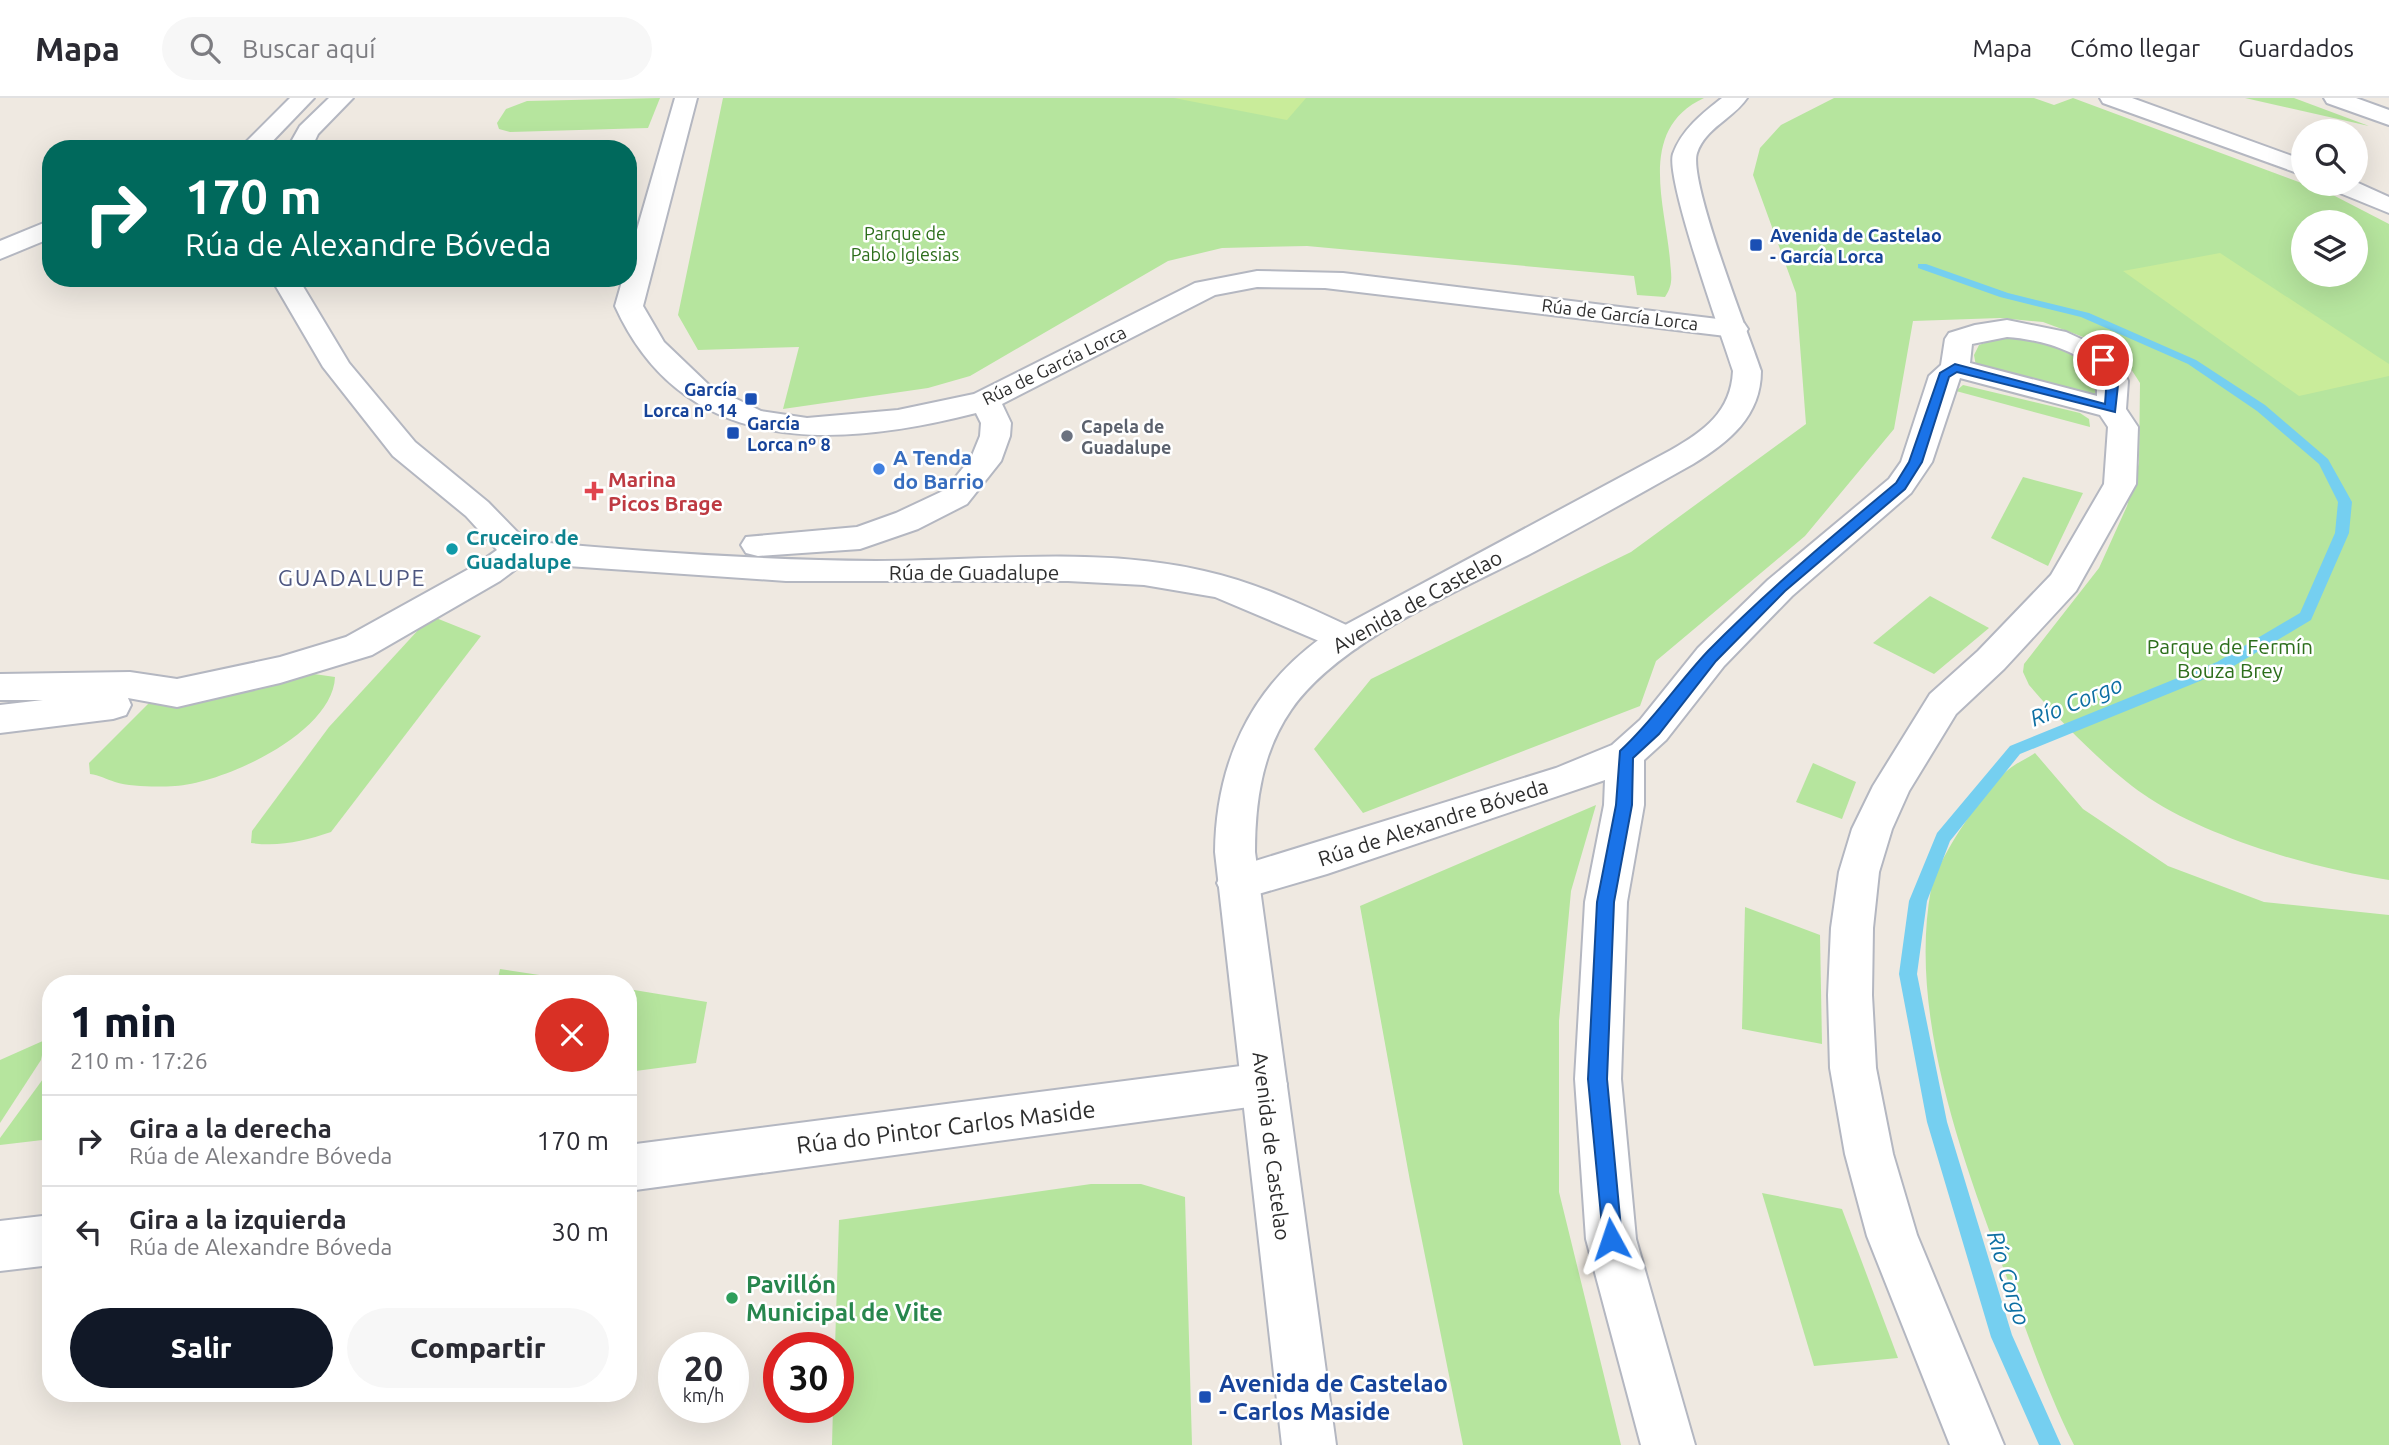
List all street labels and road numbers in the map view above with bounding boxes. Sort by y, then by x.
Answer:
street label: Rúa de García Lorca [1541,294,1699,334]
street label: Rúa de García Lorca [979,321,1129,409]
street label: Avenida de Castelao [1328,544,1506,658]
street label: Rúa de Guadalupe [889,560,1059,584]
street label: Rúa de Alexandre Bóveda [1315,773,1551,871]
street label: Avenida de Castelao [1249,1050,1295,1242]
street label: Rúa do Pintor Carlos Maside [795,1095,1097,1159]

